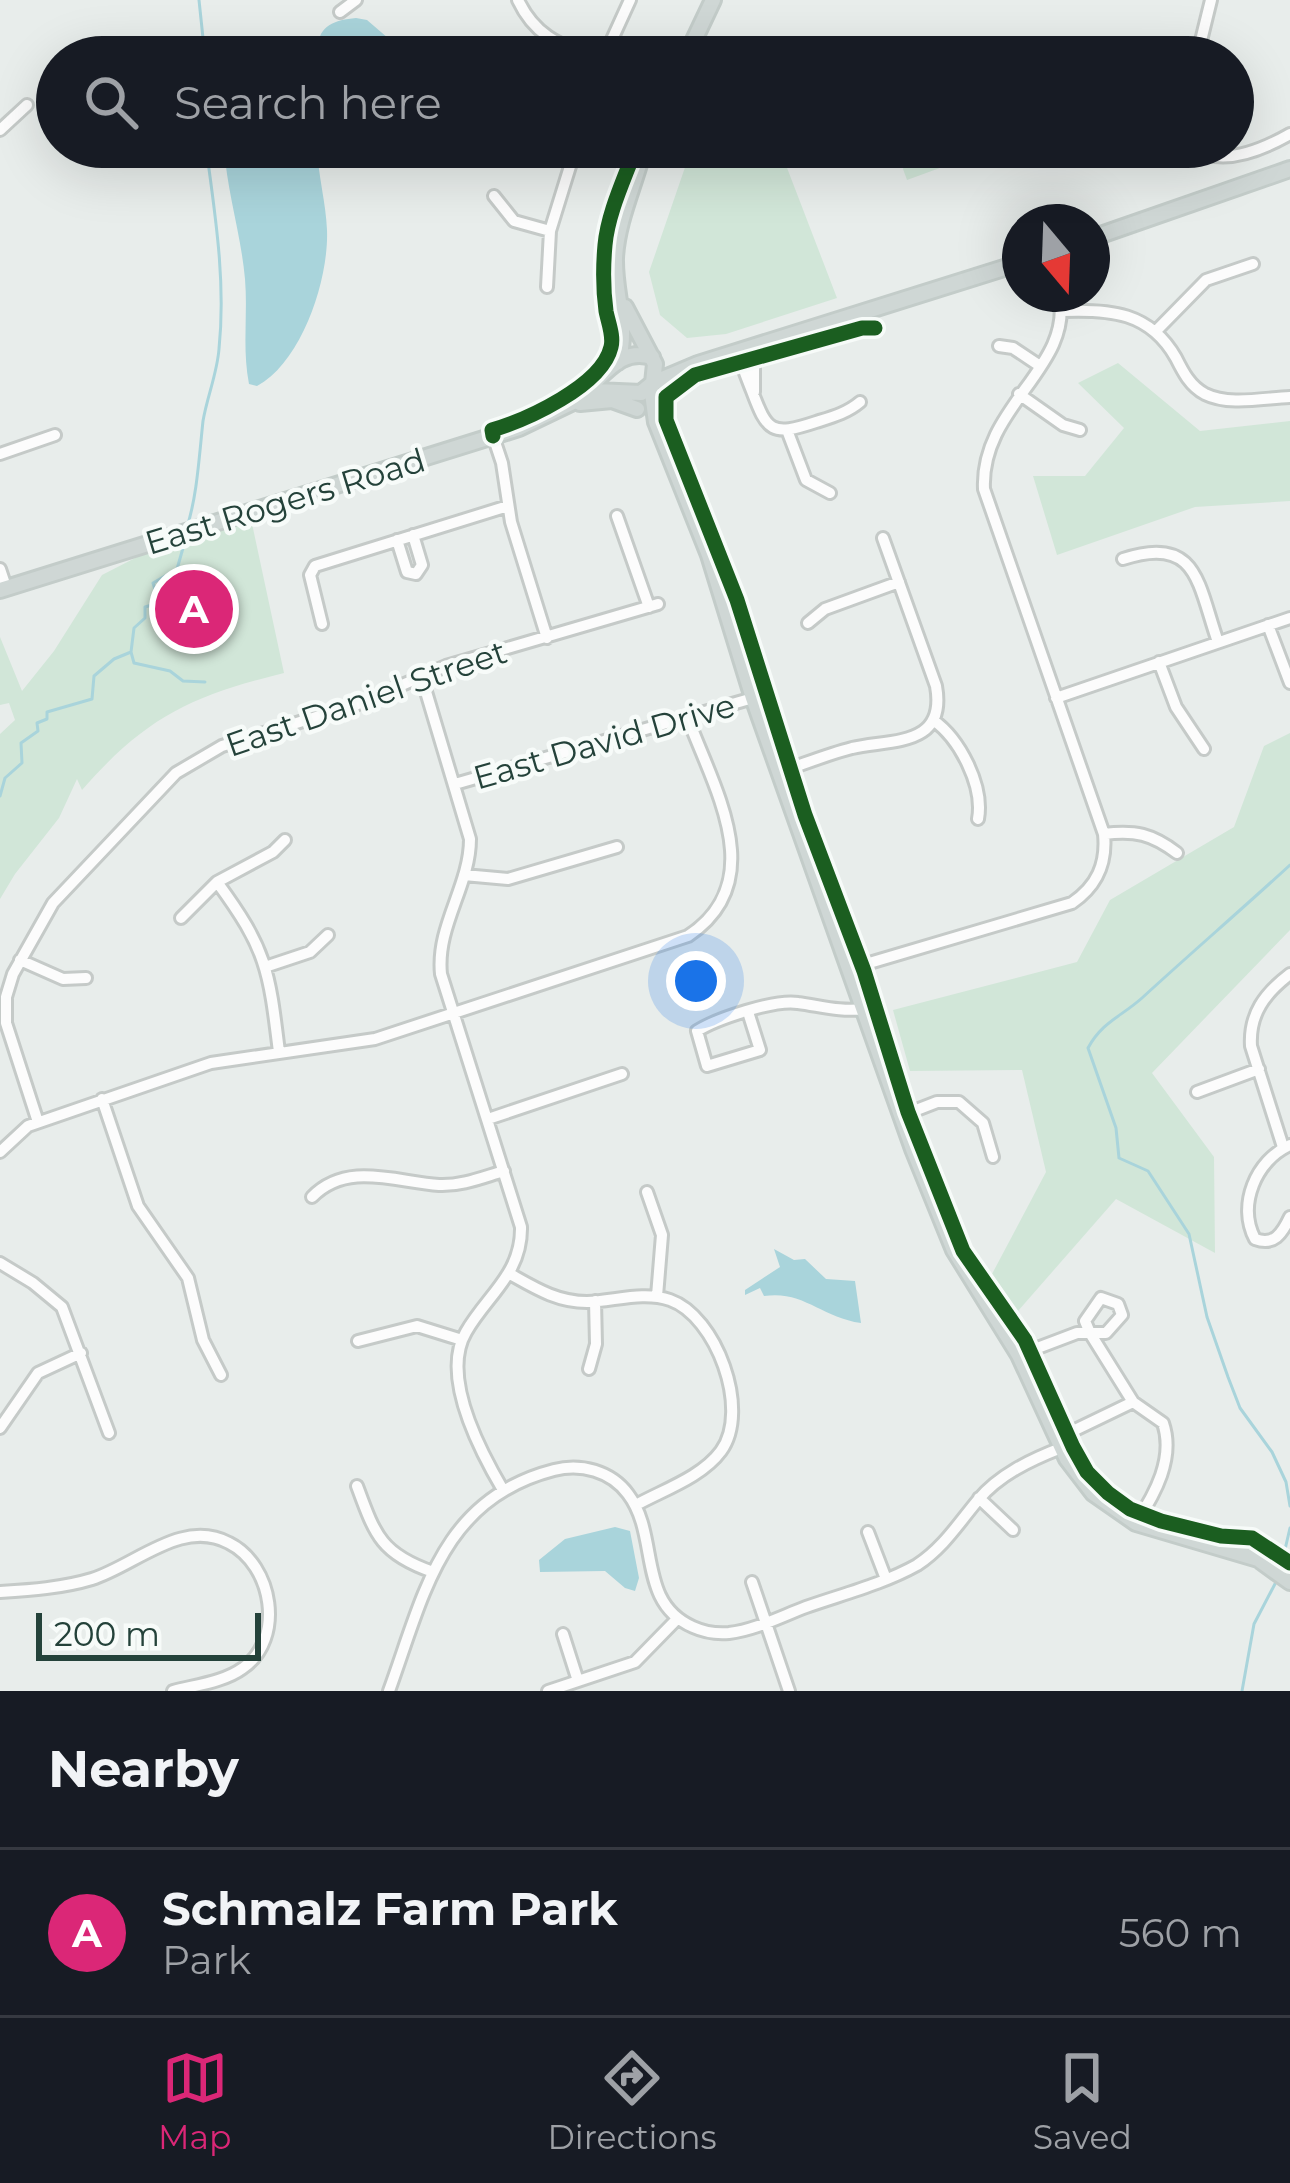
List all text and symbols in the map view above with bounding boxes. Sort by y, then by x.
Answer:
search box [36,36,1254,168]
icon: search [78,69,144,135]
text: Search here [174,75,442,130]
north arrow [1002,204,1110,312]
street label: East Rogers Road [140,439,430,563]
pin: A [155,564,233,654]
street label: East Daniel Street [220,631,512,765]
street label: East David Drive [469,685,739,797]
your location [666,951,726,1011]
scale bar [36,1607,261,1660]
text: 200 m [54,1614,160,1654]
text: Nearby [48,1738,239,1800]
text: Schmalz Farm Park [162,1881,618,1936]
text: A [72,1909,102,1957]
text: 560 m [1119,1909,1242,1957]
text: Park [162,1936,251,1984]
tab: Map [158,2045,231,2157]
tab: Directions [548,2045,717,2157]
tab: Saved [1033,2045,1132,2157]

